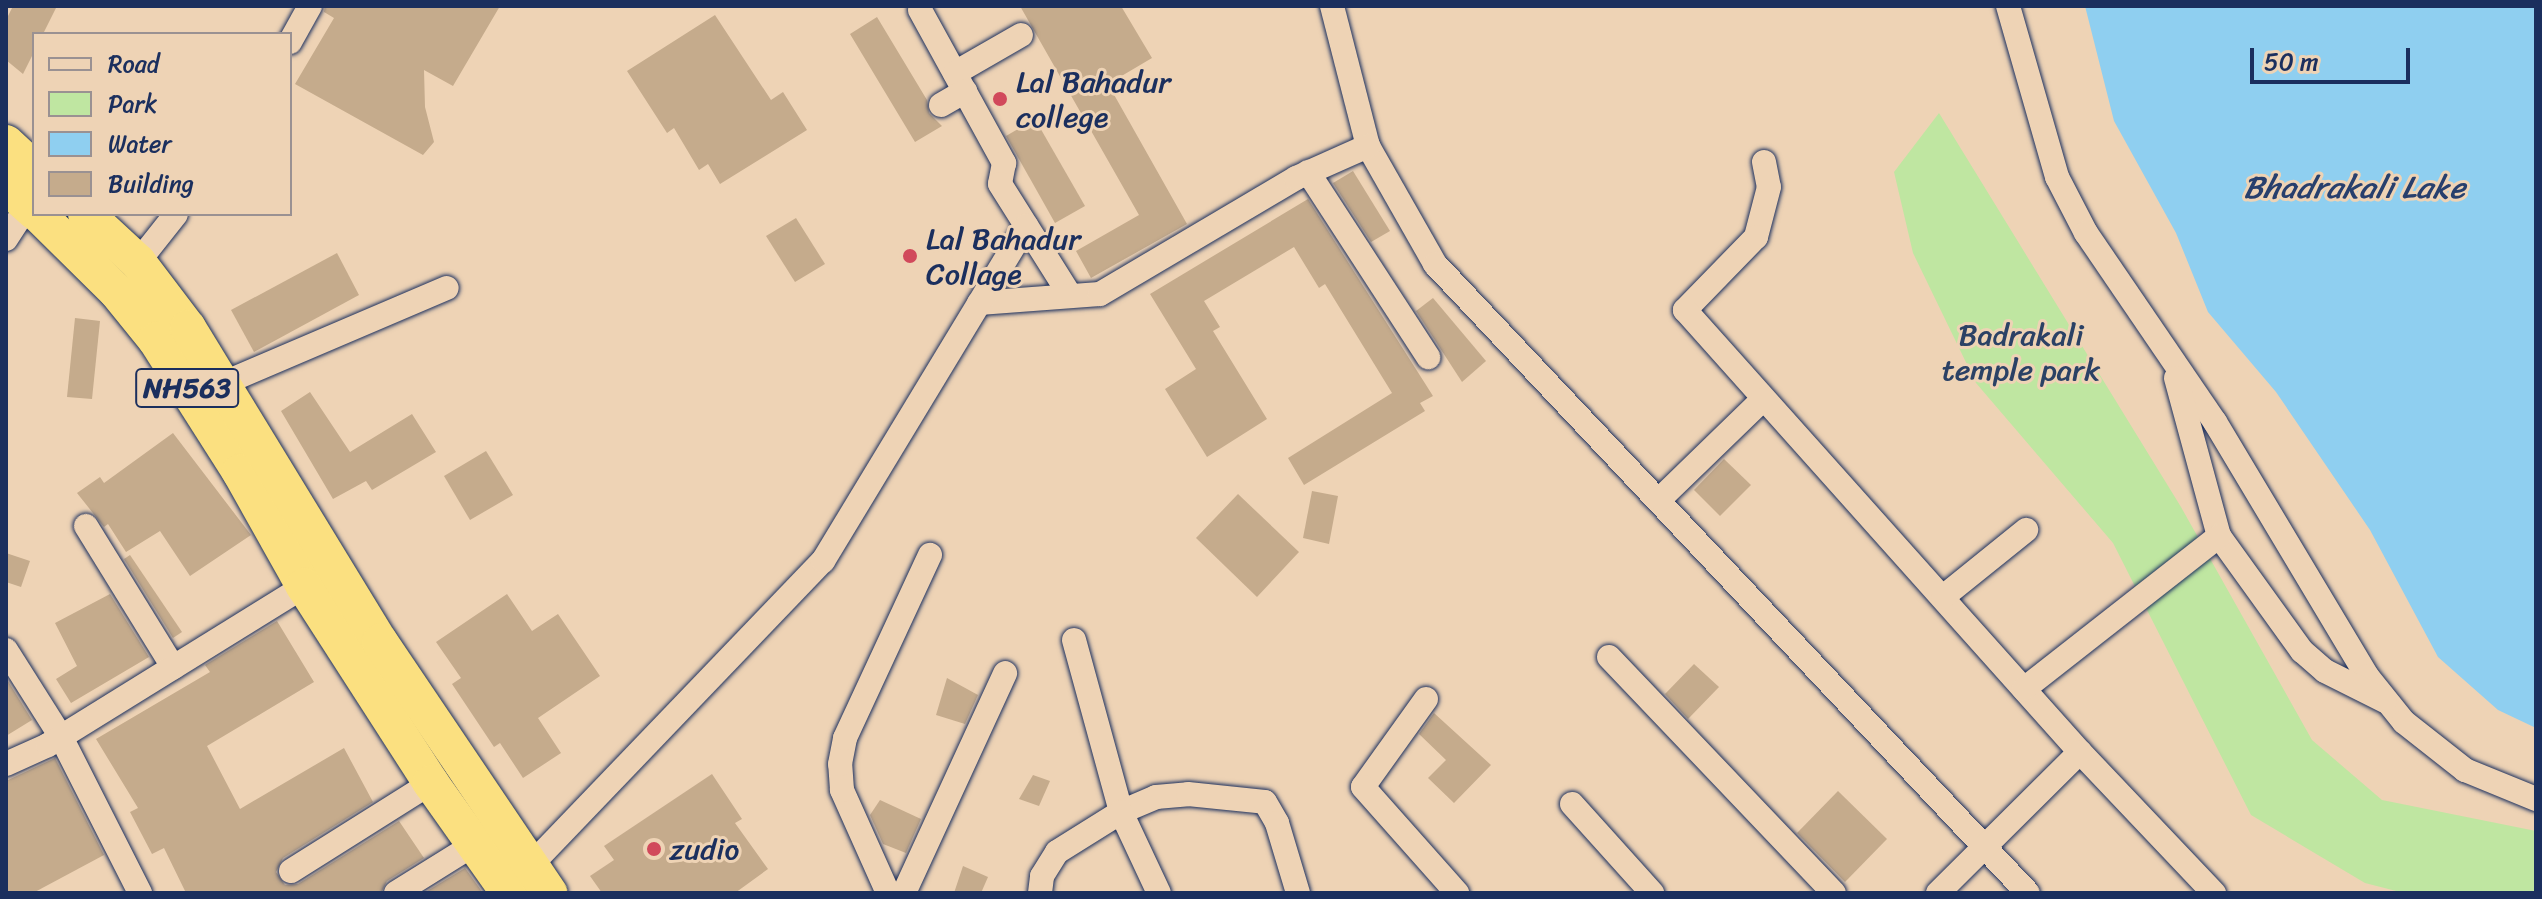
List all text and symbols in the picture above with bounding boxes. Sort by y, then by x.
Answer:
legend [32,32,292,216]
scale bar [2254,32,2414,82]
text: 50 m [2264,41,2319,83]
text: Road [108,43,159,85]
place label: Lal Bahadur college [1016,64,1170,134]
text: Park [108,83,157,125]
marker: Lal Bahadur college [991,90,1009,108]
text: Water [108,123,171,165]
text: Building [108,163,194,205]
water label: Bhadrakali Lake [2243,169,2465,207]
place label: Lal Bahadur Collage [926,221,1080,292]
marker: Lal Bahadur Collage [901,247,919,265]
park label: Badrakali temple park [1942,317,2100,388]
road number: NH563 [135,364,239,412]
place label: zudio [670,831,739,867]
marker: zudio [645,840,663,858]

